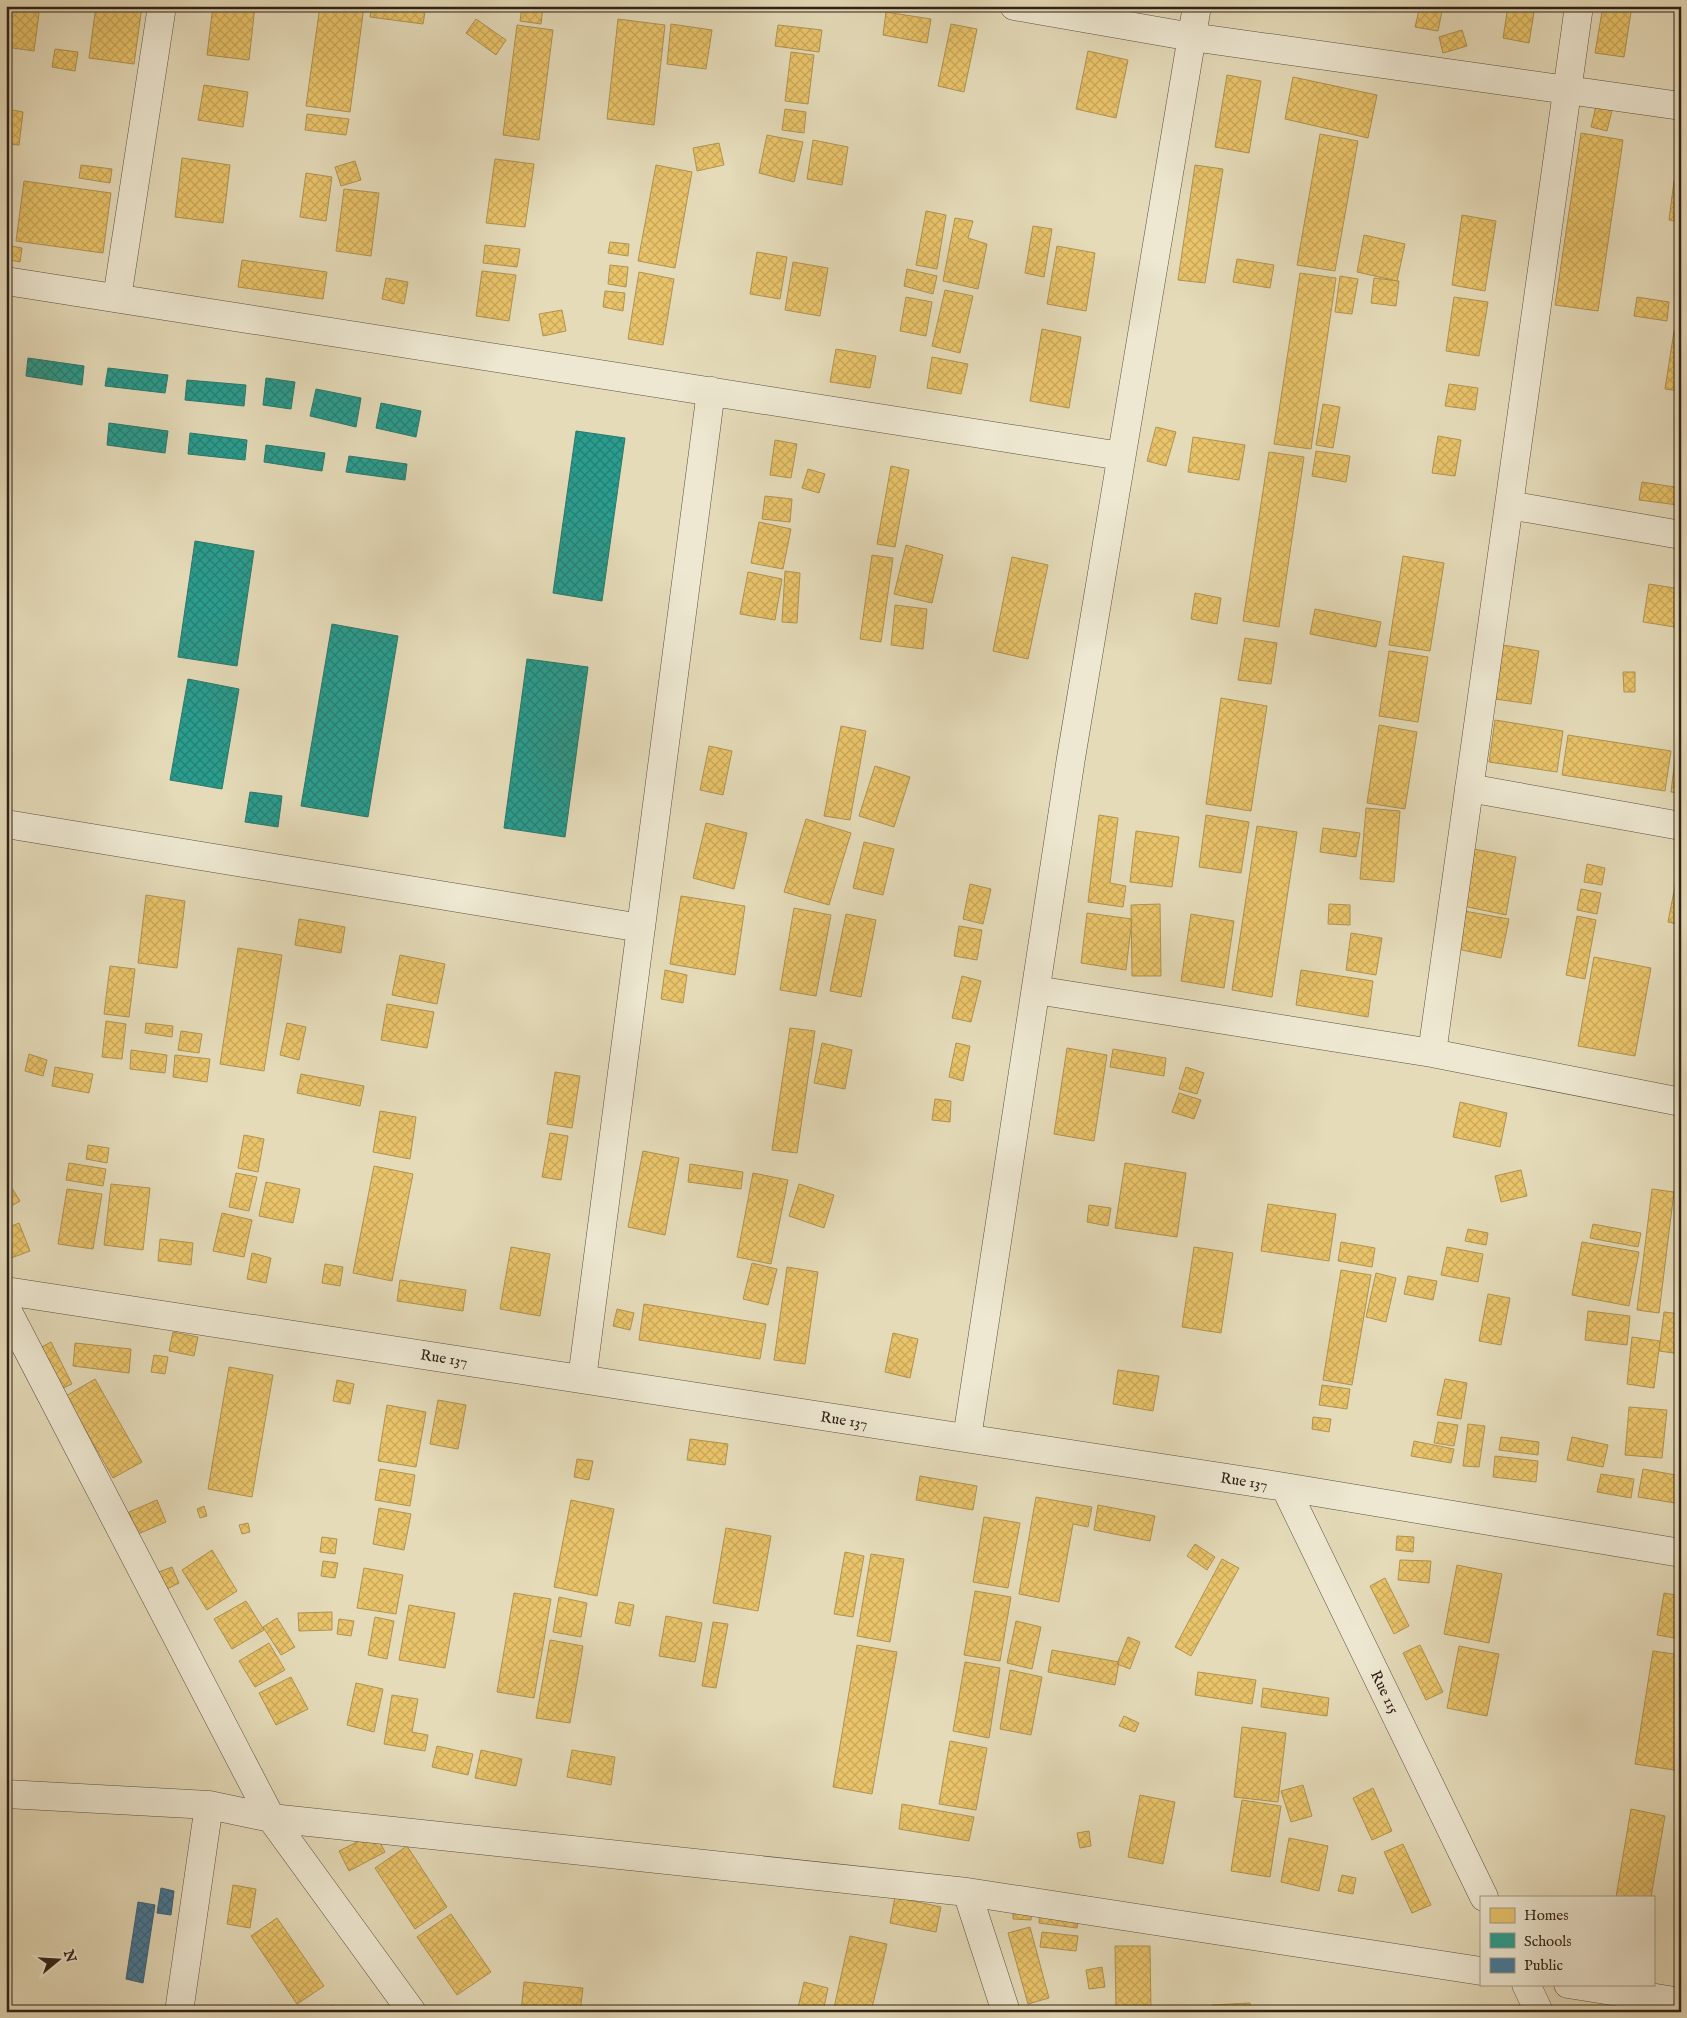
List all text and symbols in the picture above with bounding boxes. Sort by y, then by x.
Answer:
street label: Rue 137 [419,1345,469,1372]
street label: Rue 137 [819,1407,869,1434]
street label: Rue 137 [1219,1468,1269,1495]
street label: Rue 115 [1366,1667,1403,1718]
legend [1480,1896,1654,1986]
text: Homes [1524,1906,1568,1925]
text: Schools [1524,1932,1572,1951]
north arrow [32,1936,82,1986]
text: N [59,1947,80,1965]
text: Public [1524,1956,1563,1975]

